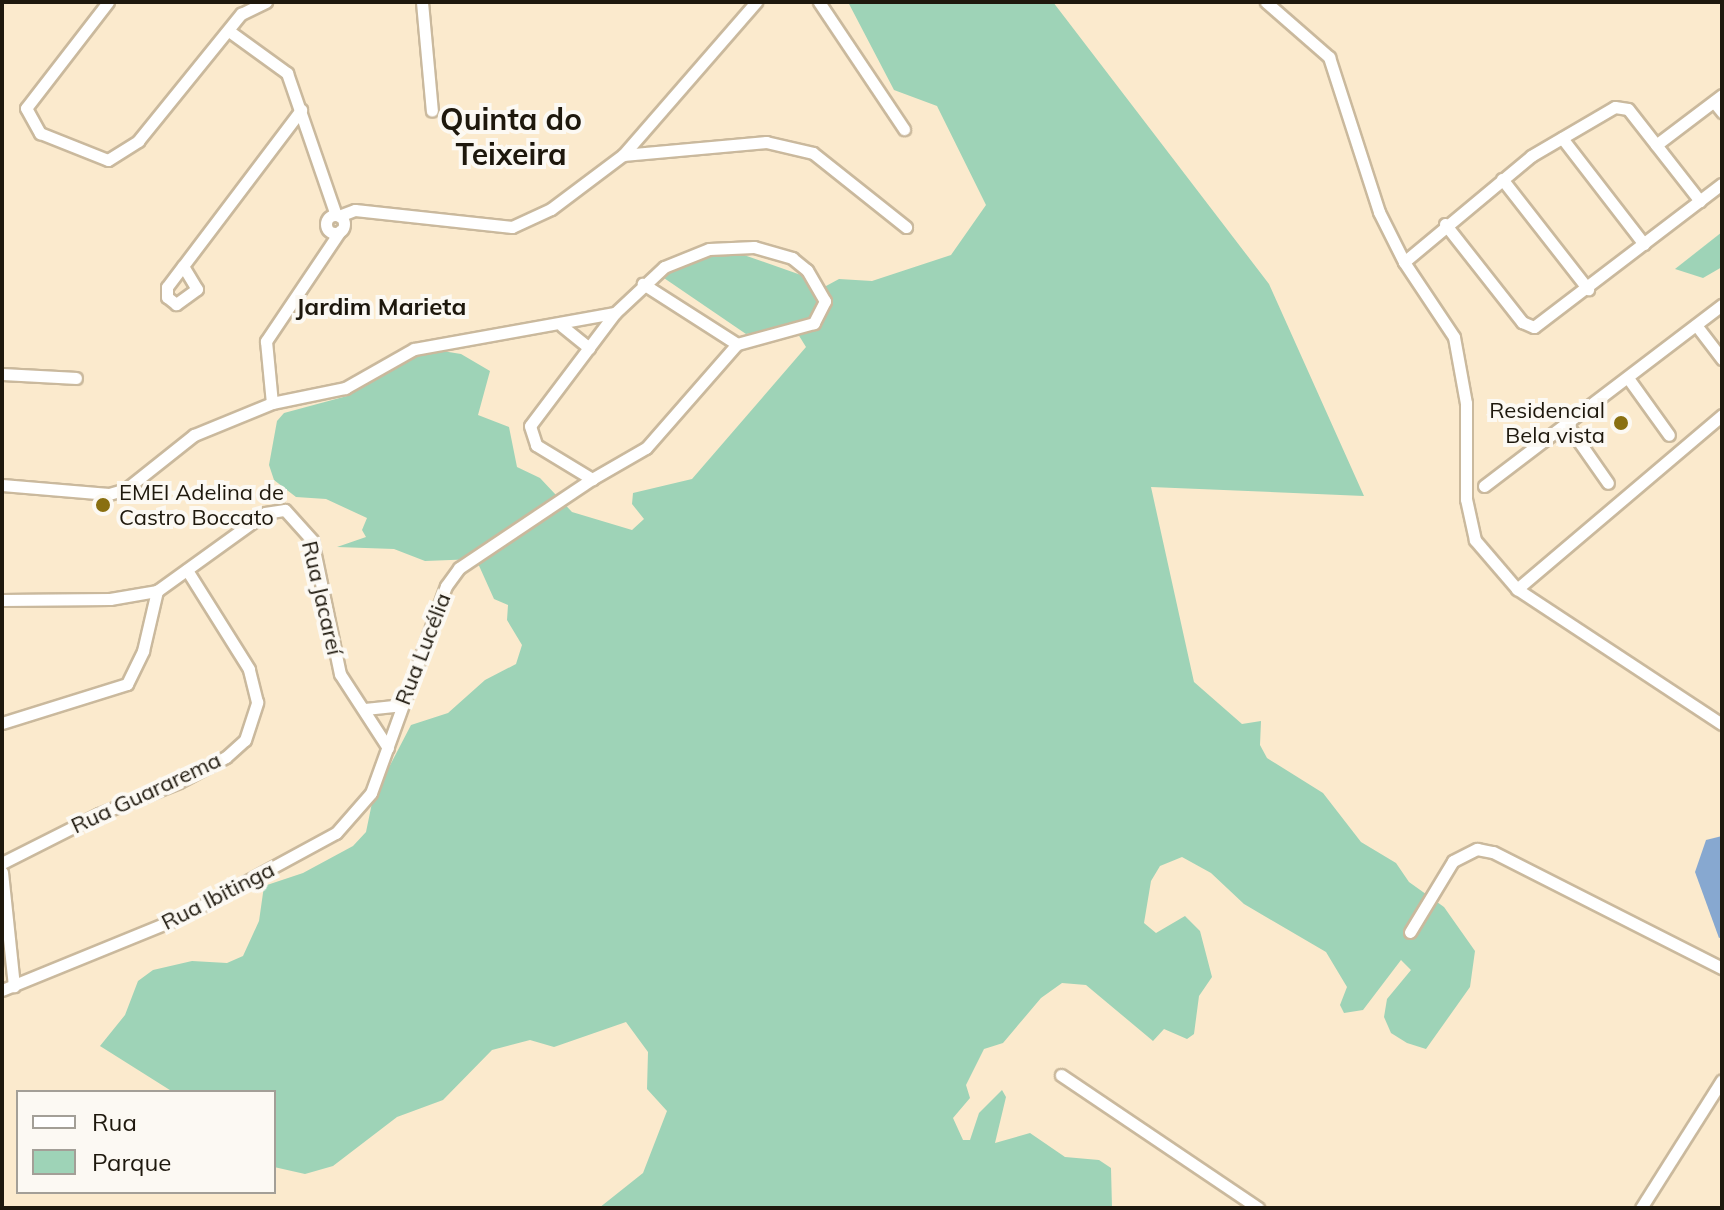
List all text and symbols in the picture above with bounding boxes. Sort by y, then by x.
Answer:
district label: Quinta do Teixeira [440,101,582,172]
district label: Jardim Marieta [296,293,466,321]
place label: Residencial Bela vista [1489,397,1605,448]
marker: Residencial Bela vista [1612,414,1630,432]
place label: EMEI Adelina de Castro Boccato [119,479,284,530]
marker: EMEI Adelina de Castro Boccato [94,496,112,514]
street label: Rua Jacareí [296,538,348,658]
street label: Rua Lucélia [390,589,456,709]
street label: Rua Guararema [67,747,225,839]
street label: Rua Ibitinga [157,856,279,936]
legend [16,1090,276,1194]
text: Rua [92,1107,137,1137]
text: Parque [92,1147,171,1177]

